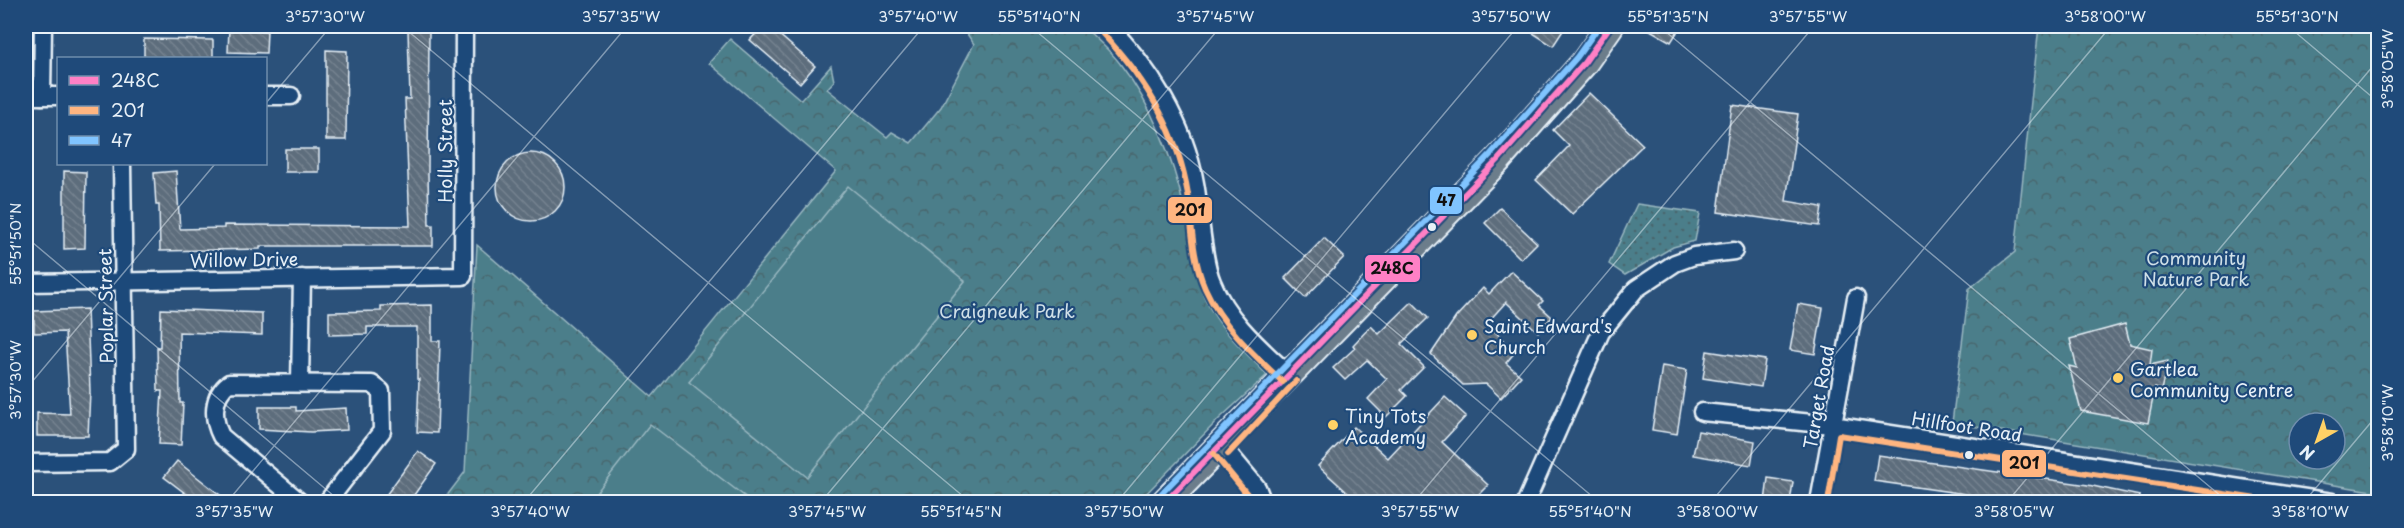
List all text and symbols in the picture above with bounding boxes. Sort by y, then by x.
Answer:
text: 3°57'30"W [285,4,366,27]
text: 3°57'35"W [582,4,661,27]
text: 3°57'40"W [878,4,958,27]
text: 55°51'40"N [997,4,1081,27]
text: 3°57'45"W [1176,4,1255,27]
text: 3°57'50"W [1471,4,1551,27]
text: 55°51'35"N [1627,4,1709,27]
text: 3°57'55"W [1769,4,1848,27]
text: 3°58'00"W [2064,4,2146,27]
text: 55°51'30"N [2255,4,2339,27]
text: 3°58'05"W [2375,28,2398,109]
legend [57,57,267,165]
text: 248C [111,66,160,93]
text: 201 [111,96,145,123]
street label: Holly Street [431,99,458,203]
text: 47 [111,126,133,153]
line badge: 47 [1429,186,1463,215]
text: 47 [1436,187,1456,211]
line badge: 201 [1167,196,1213,224]
text: 201 [1175,197,1206,221]
text: 55°51'50"N [3,202,26,286]
unlabelled marker [1426,221,1438,233]
park label: Community Nature Park [2143,244,2249,292]
street label: Willow Drive [190,245,298,273]
street label: Poplar Street [90,248,120,364]
line badge: 248C [1364,254,1421,283]
text: 248C [1370,255,1414,279]
park label: Craigneuk Park [939,297,1075,324]
place label: Saint Edward's Church [1484,312,1612,360]
marker: Saint Edward's Church [1465,328,1479,342]
text: 3°57'30"W [3,339,26,420]
street label: Target Road [1796,343,1840,451]
place label: Gartlea Community Centre [2130,355,2293,403]
marker: Gartlea Community Centre [2111,371,2125,385]
text: 3°58'10"W [2375,384,2398,462]
place label: Tiny Tots Academy [1345,402,1426,450]
street label: Hillfoot Road [1910,404,2024,448]
north arrow [2287,411,2347,471]
marker: Tiny Tots Academy [1326,418,1340,432]
text: N [2294,440,2319,467]
unlabelled marker [1963,449,1975,461]
line badge: 201 [2001,449,2047,478]
text: 201 [2009,450,2040,474]
text: 3°57'35"W [195,499,274,522]
text: 3°57'40"W [490,499,570,522]
text: 3°57'45"W [788,499,867,522]
text: 55°51'45"N [920,499,1002,522]
text: 3°57'50"W [1084,499,1164,522]
text: 3°57'55"W [1381,499,1460,522]
text: 55°51'40"N [1548,499,1632,522]
text: 3°58'00"W [1676,499,1758,522]
text: 3°58'05"W [1974,499,2055,522]
text: 3°58'10"W [2271,499,2349,522]

